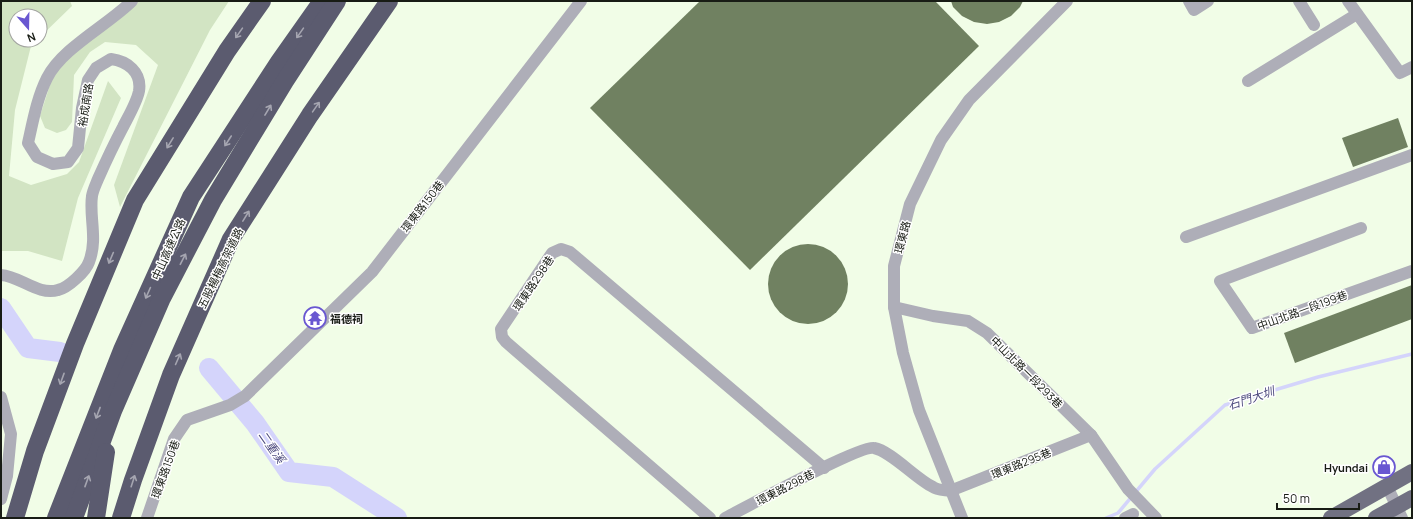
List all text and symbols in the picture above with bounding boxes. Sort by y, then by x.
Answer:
north arrow [8,8,48,48]
one-way arrow [235,27,243,38]
one-way arrow [296,27,304,38]
text: N [25,29,38,46]
street label: 裕成南路 [74,82,96,128]
one-way arrow [312,102,320,113]
one-way arrow [264,104,272,116]
one-way arrow [223,135,231,147]
one-way arrow [166,137,174,149]
street label: 環東路150巷 [397,177,447,235]
one-way arrow [242,211,250,222]
street label: 中山高速公路 [148,216,188,282]
street label: 環東路 [891,219,913,255]
street label: 五股楊梅高架道路 [194,225,246,311]
one-way arrow [107,252,114,264]
street label: 環東路298巷 [509,252,557,314]
one-way arrow [179,253,187,265]
one-way arrow [144,287,151,299]
street label: 中山北路一段199巷 [1255,287,1349,333]
temple icon: 福德祠 [302,305,328,331]
place label: 福德祠 [330,311,363,326]
street label: 中山北路一段293巷 [988,333,1066,411]
one-way arrow [175,353,182,365]
one-way arrow [58,372,66,384]
water label: 石門大圳 [1226,382,1278,414]
one-way arrow [93,407,101,419]
water label: 二重溪 [255,427,290,468]
street label: 環東路150巷 [147,438,183,500]
street label: 環東路295巷 [989,444,1053,482]
shop icon: Hyundai [1371,454,1397,480]
place label: Hyundai [1324,460,1368,475]
street label: 環東路298巷 [753,466,817,508]
one-way arrow [130,474,137,487]
one-way arrow [84,476,92,488]
scale bar [1277,485,1359,511]
text: 50 m [1283,490,1310,507]

